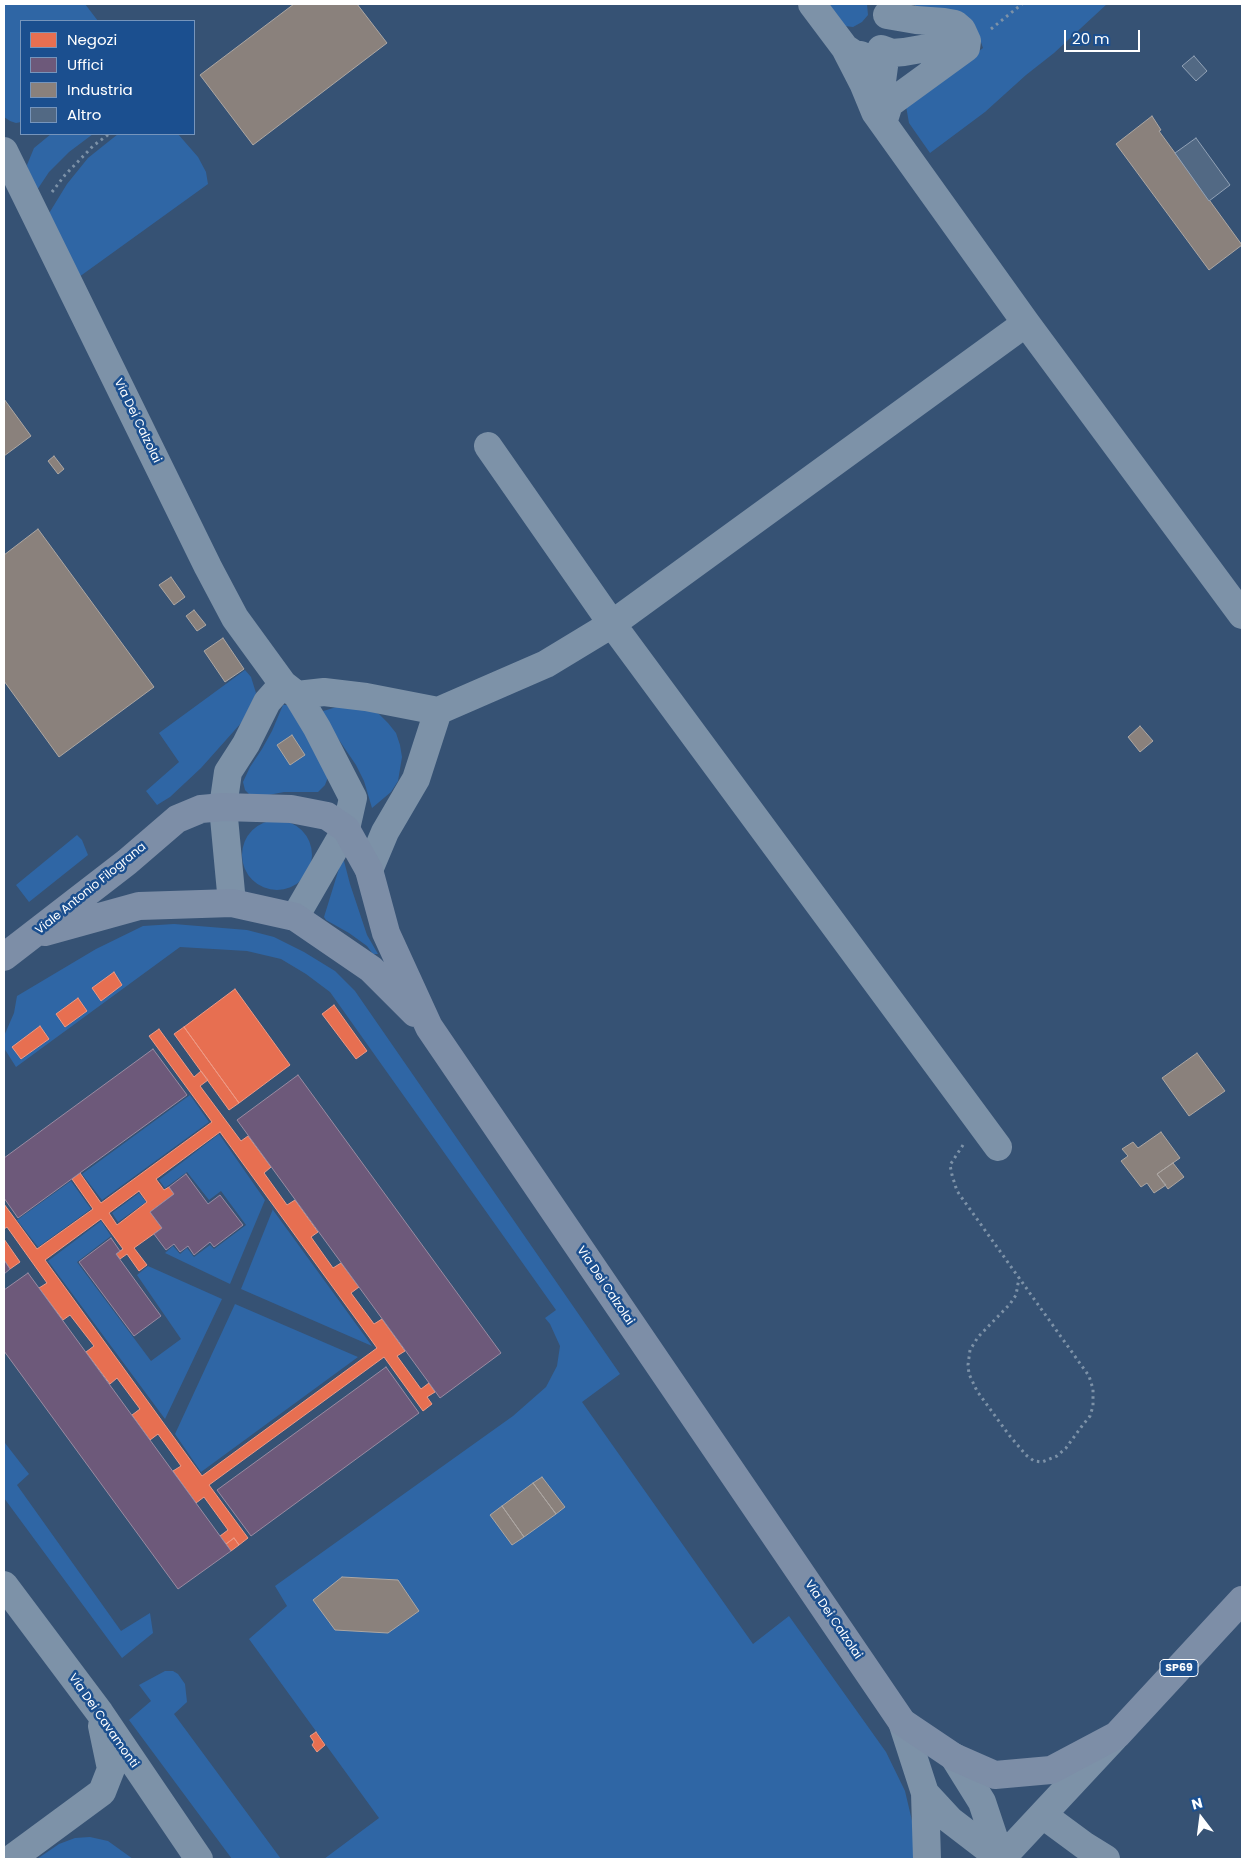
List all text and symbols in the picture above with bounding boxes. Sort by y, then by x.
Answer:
legend [20,20,195,135]
scale bar [1066,20,1142,52]
text: 20 m [1072,28,1110,49]
text: Negozi [67,29,117,50]
text: Uffici [67,54,103,75]
text: Industria [67,79,133,100]
text: Altro [67,104,101,125]
street label: Via Dei Calzolai [110,377,164,465]
street label: Viale Antonio Filograna [33,840,149,938]
street label: Via Dei Calzolai [573,1244,637,1328]
street label: Via Dei Calzolai [801,1578,865,1662]
road number: SP69 [1160,1660,1198,1676]
street label: Via Dei Cavamonti [65,1671,141,1771]
text: N [1189,1792,1205,1815]
north arrow [1176,1793,1226,1843]

